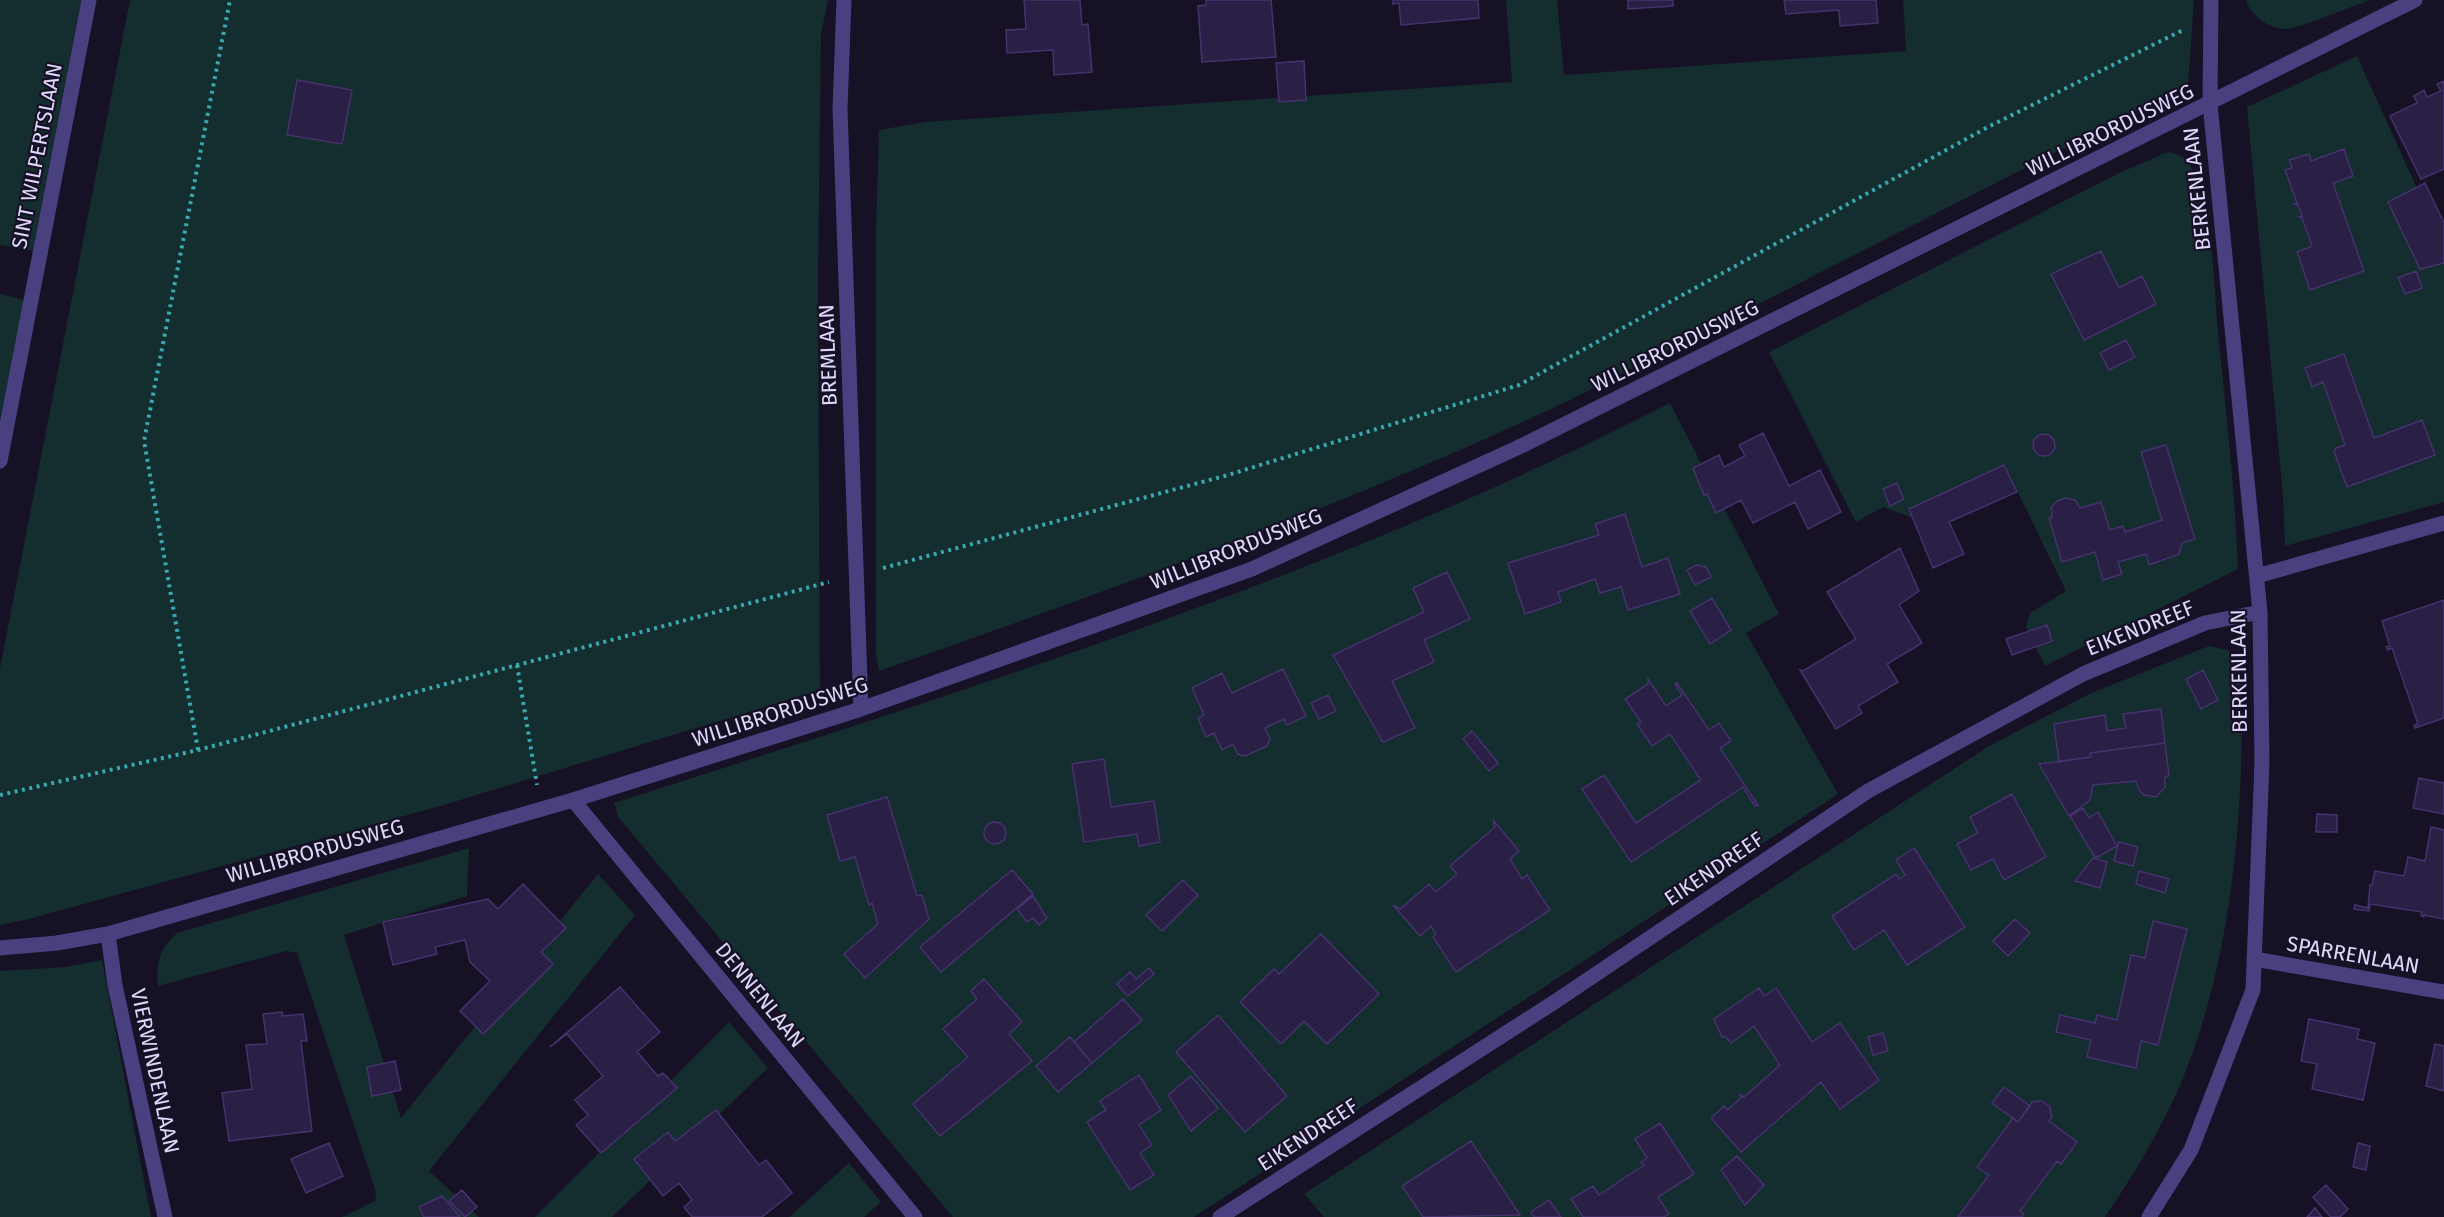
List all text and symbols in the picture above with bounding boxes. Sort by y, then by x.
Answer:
street label: SINT WILPERTSLAAN [6,61,68,251]
street label: WILLIBRORDUSWEG [2022,78,2198,182]
street label: BERKENLAAN [2178,126,2216,252]
street label: WILLIBRORDUSWEG [1587,294,1763,398]
street label: BREMLAAN [813,304,843,406]
street label: WILLIBRORDUSWEG [1146,503,1326,595]
street label: EIKENDREEF [2082,595,2198,661]
street label: BERKENLAAN [2225,609,2253,733]
street label: WILLIBRORDUSWEG [689,671,871,753]
street label: WILLIBRORDUSWEG [223,813,407,889]
street label: EIKENDREEF [1659,826,1769,912]
street label: SPARRENLAAN [2285,931,2421,979]
street label: DENNENLAAN [710,937,810,1053]
street label: VIERWINDENLAAN [125,986,185,1156]
street label: EIKENDREEF [1253,1093,1363,1177]

